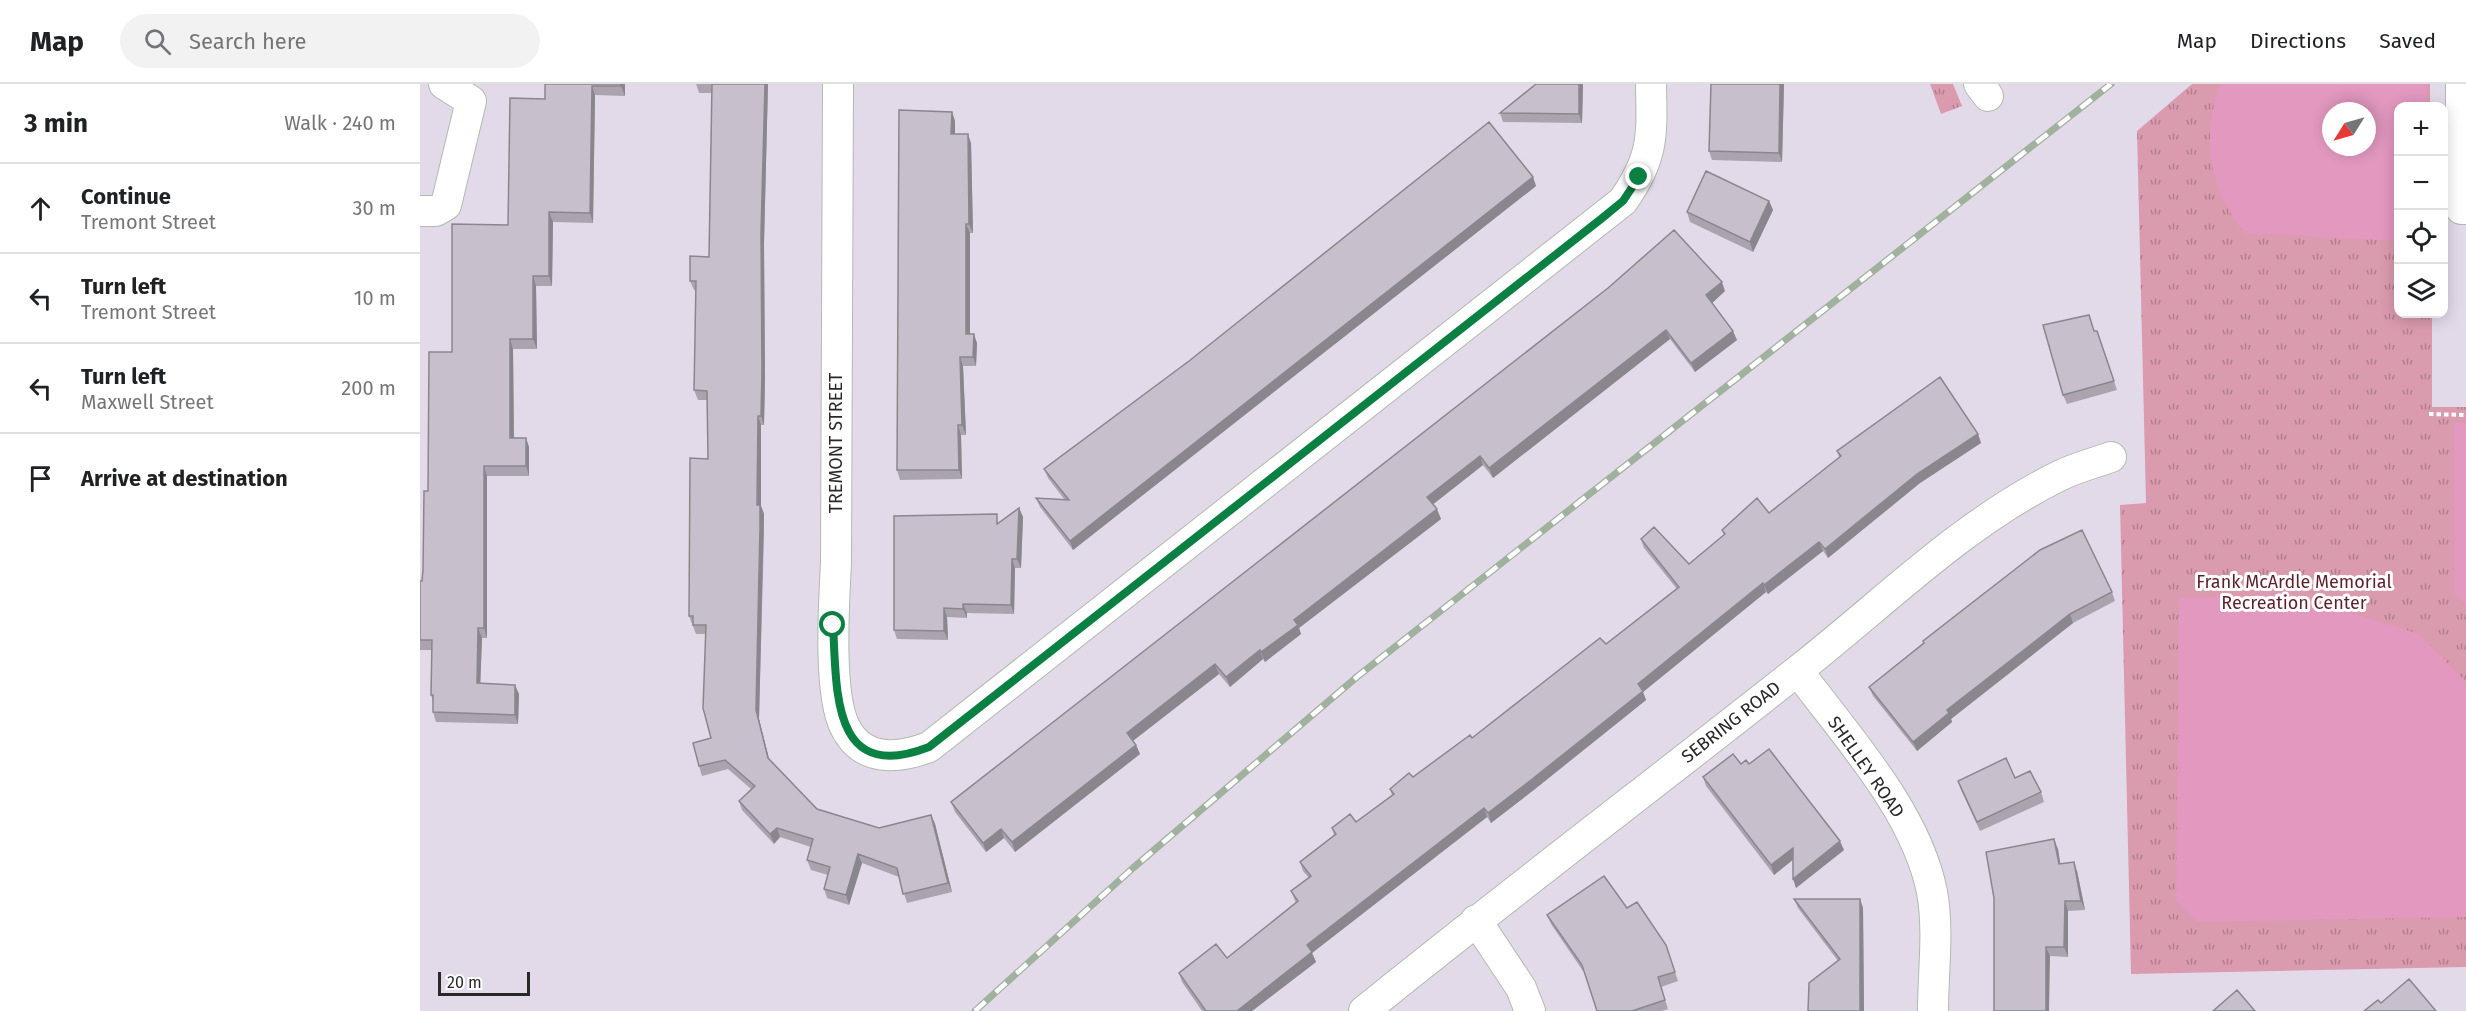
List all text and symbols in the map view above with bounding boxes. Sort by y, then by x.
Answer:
search box [120,14,540,68]
text: Map [30,25,84,58]
icon: search [141,25,174,58]
text: Search here [189,28,307,55]
text: Map [2177,28,2217,54]
text: Directions [2250,28,2346,54]
text: Saved [2379,28,2436,54]
north arrow [2322,102,2376,156]
map controls [2394,102,2448,318]
button: + [2394,102,2448,156]
text: 3 min [24,108,88,139]
text: Walk · 240 m [284,111,396,135]
button: − [2394,156,2448,210]
route end [1625,163,1651,189]
text: Continue [81,183,171,210]
icon: ahead [24,192,57,225]
text: 30 m [352,196,396,220]
text: Tremont Street [81,210,216,234]
button: locate [2394,210,2448,264]
button: layers [2394,264,2448,318]
text: Turn left [81,273,166,300]
icon: left [24,282,57,315]
text: 10 m [354,286,396,310]
text: Tremont Street [81,300,216,324]
text: Turn left [81,363,166,390]
icon: left [24,372,57,405]
street label: TREMONT STREET [825,372,847,513]
text: 200 m [341,376,396,400]
text: Maxwell Street [81,390,214,414]
icon: arrive [24,462,57,495]
text: Arrive at destination [81,465,288,492]
park label: Frank McArdle Memorial Recreation Center [2196,571,2392,614]
route start [819,611,845,637]
street label: SEBRING ROAD [1677,676,1785,768]
street label: SHELLEY ROAD [1823,712,1909,822]
scale bar [438,969,530,996]
text: 20 m [447,973,482,992]

